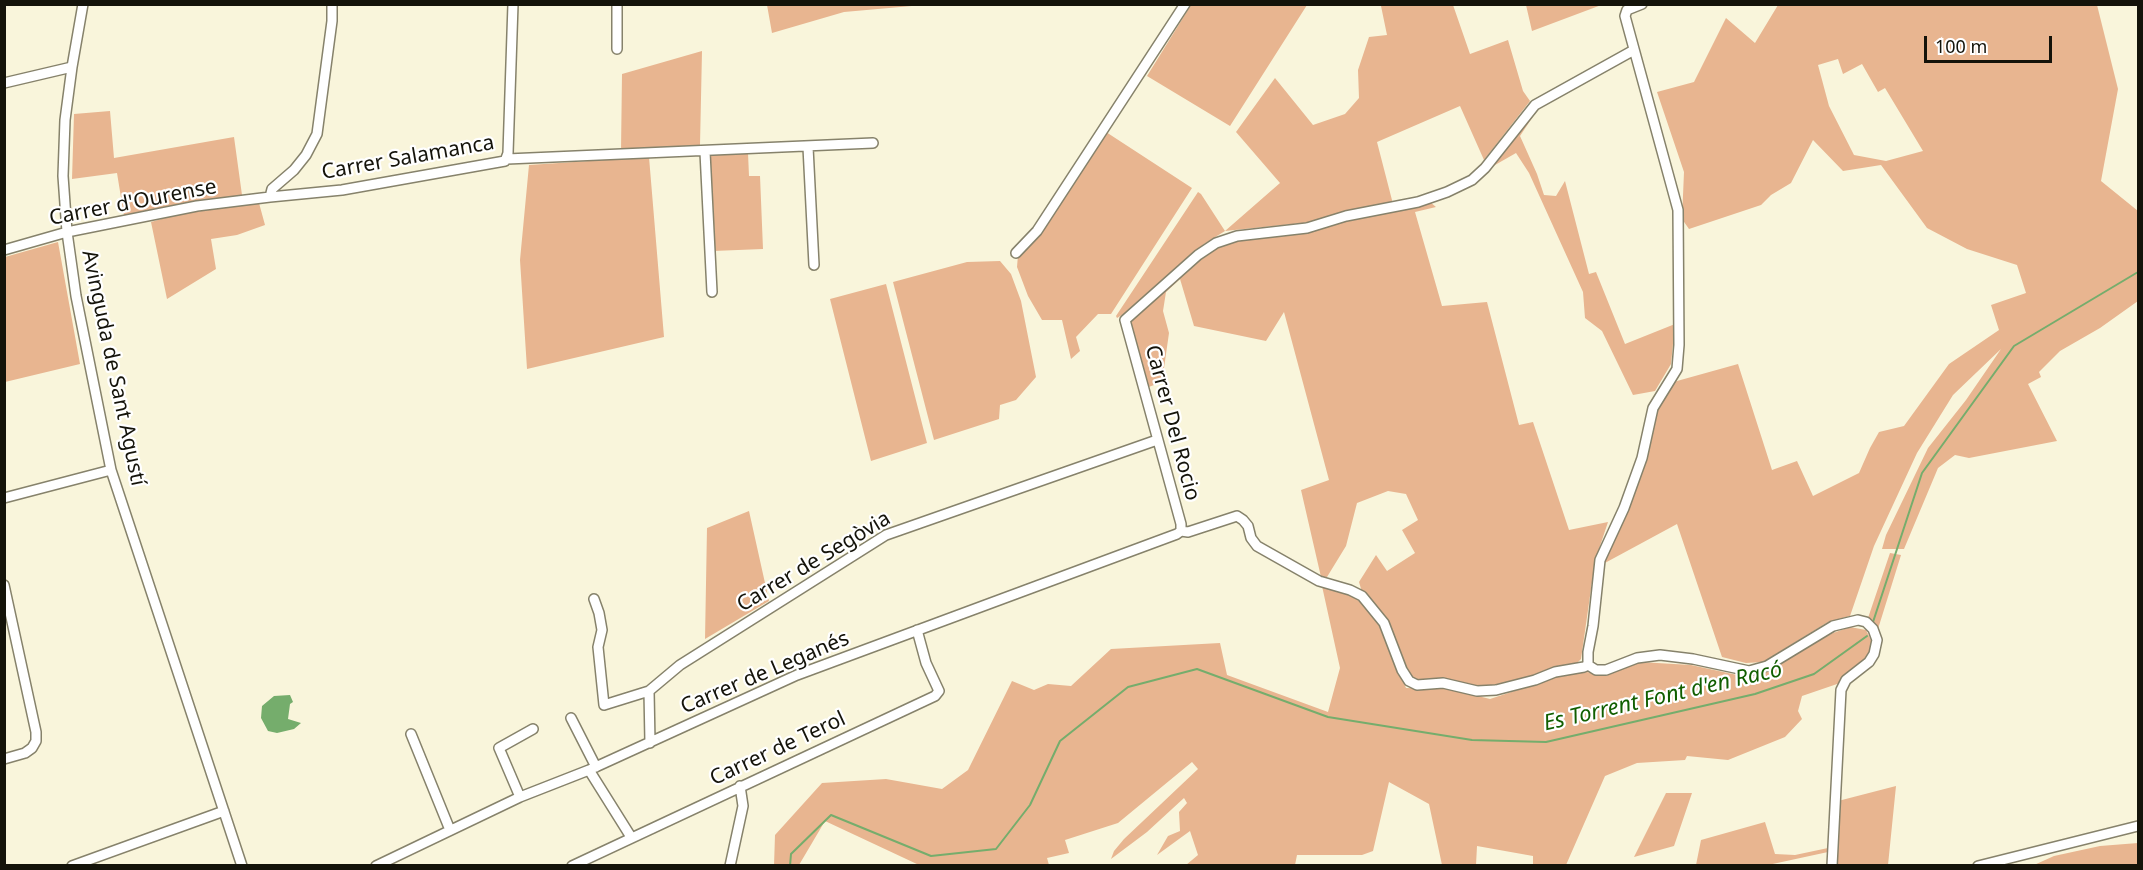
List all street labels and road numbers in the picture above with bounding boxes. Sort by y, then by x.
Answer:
street label: Carrer Salamanca [320,130,496,186]
street label: Carrer d'Ourense [47,174,219,232]
street label: Avinguda de Sant Agustí [76,248,150,488]
street label: Carrer Del Rocio [1139,342,1205,504]
street label: Carrer de Segòvia [733,506,895,618]
street label: Carrer de Leganés [677,626,853,720]
street label: Carrer de Terol [706,707,850,791]

